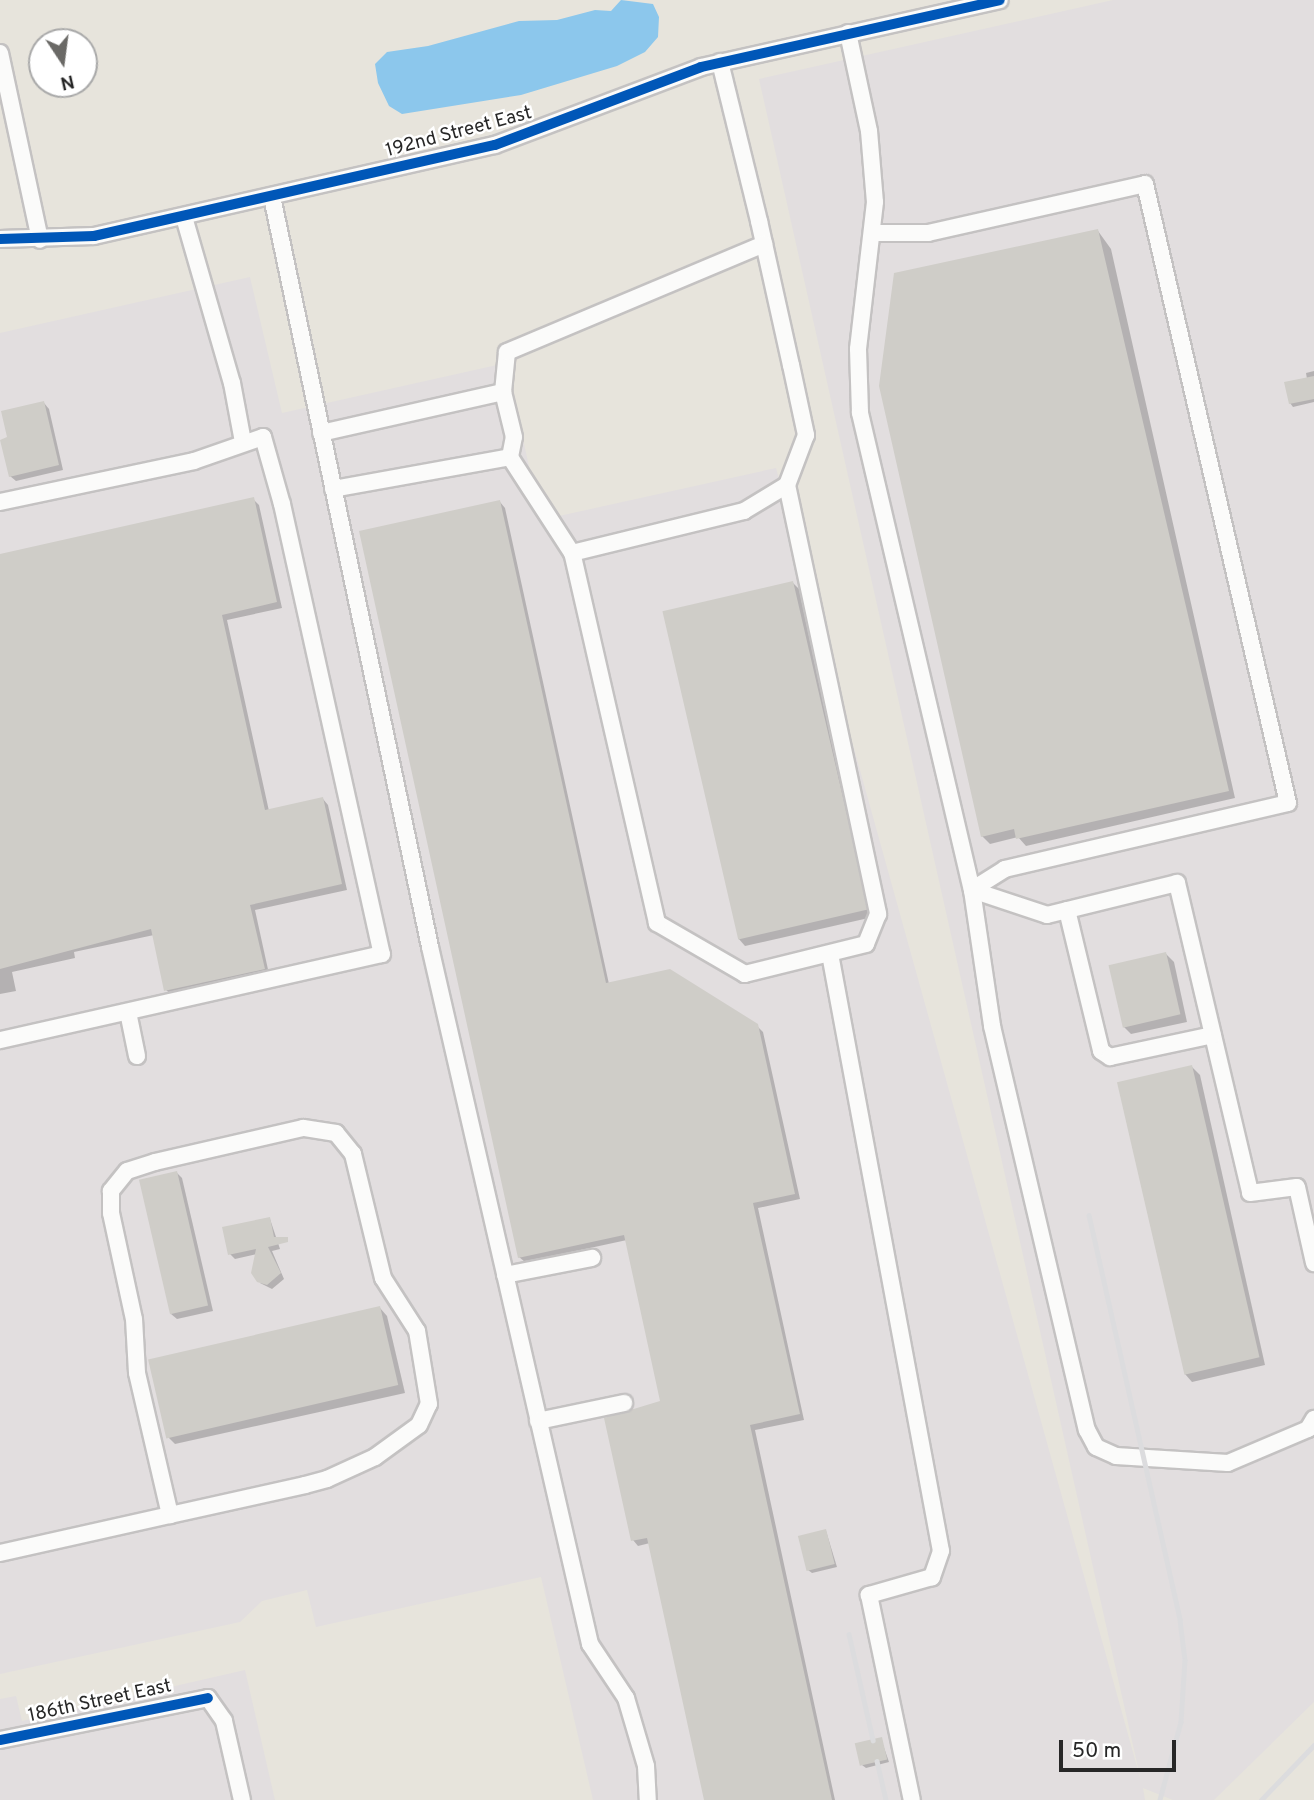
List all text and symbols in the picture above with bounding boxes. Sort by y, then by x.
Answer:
north arrow [28,28,98,98]
text: N [58,68,77,95]
street label: 192nd Street East [384,103,534,163]
street label: 186th Street East [26,1676,174,1728]
scale bar [1062,1727,1179,1771]
text: 50 m [1072,1738,1121,1765]

